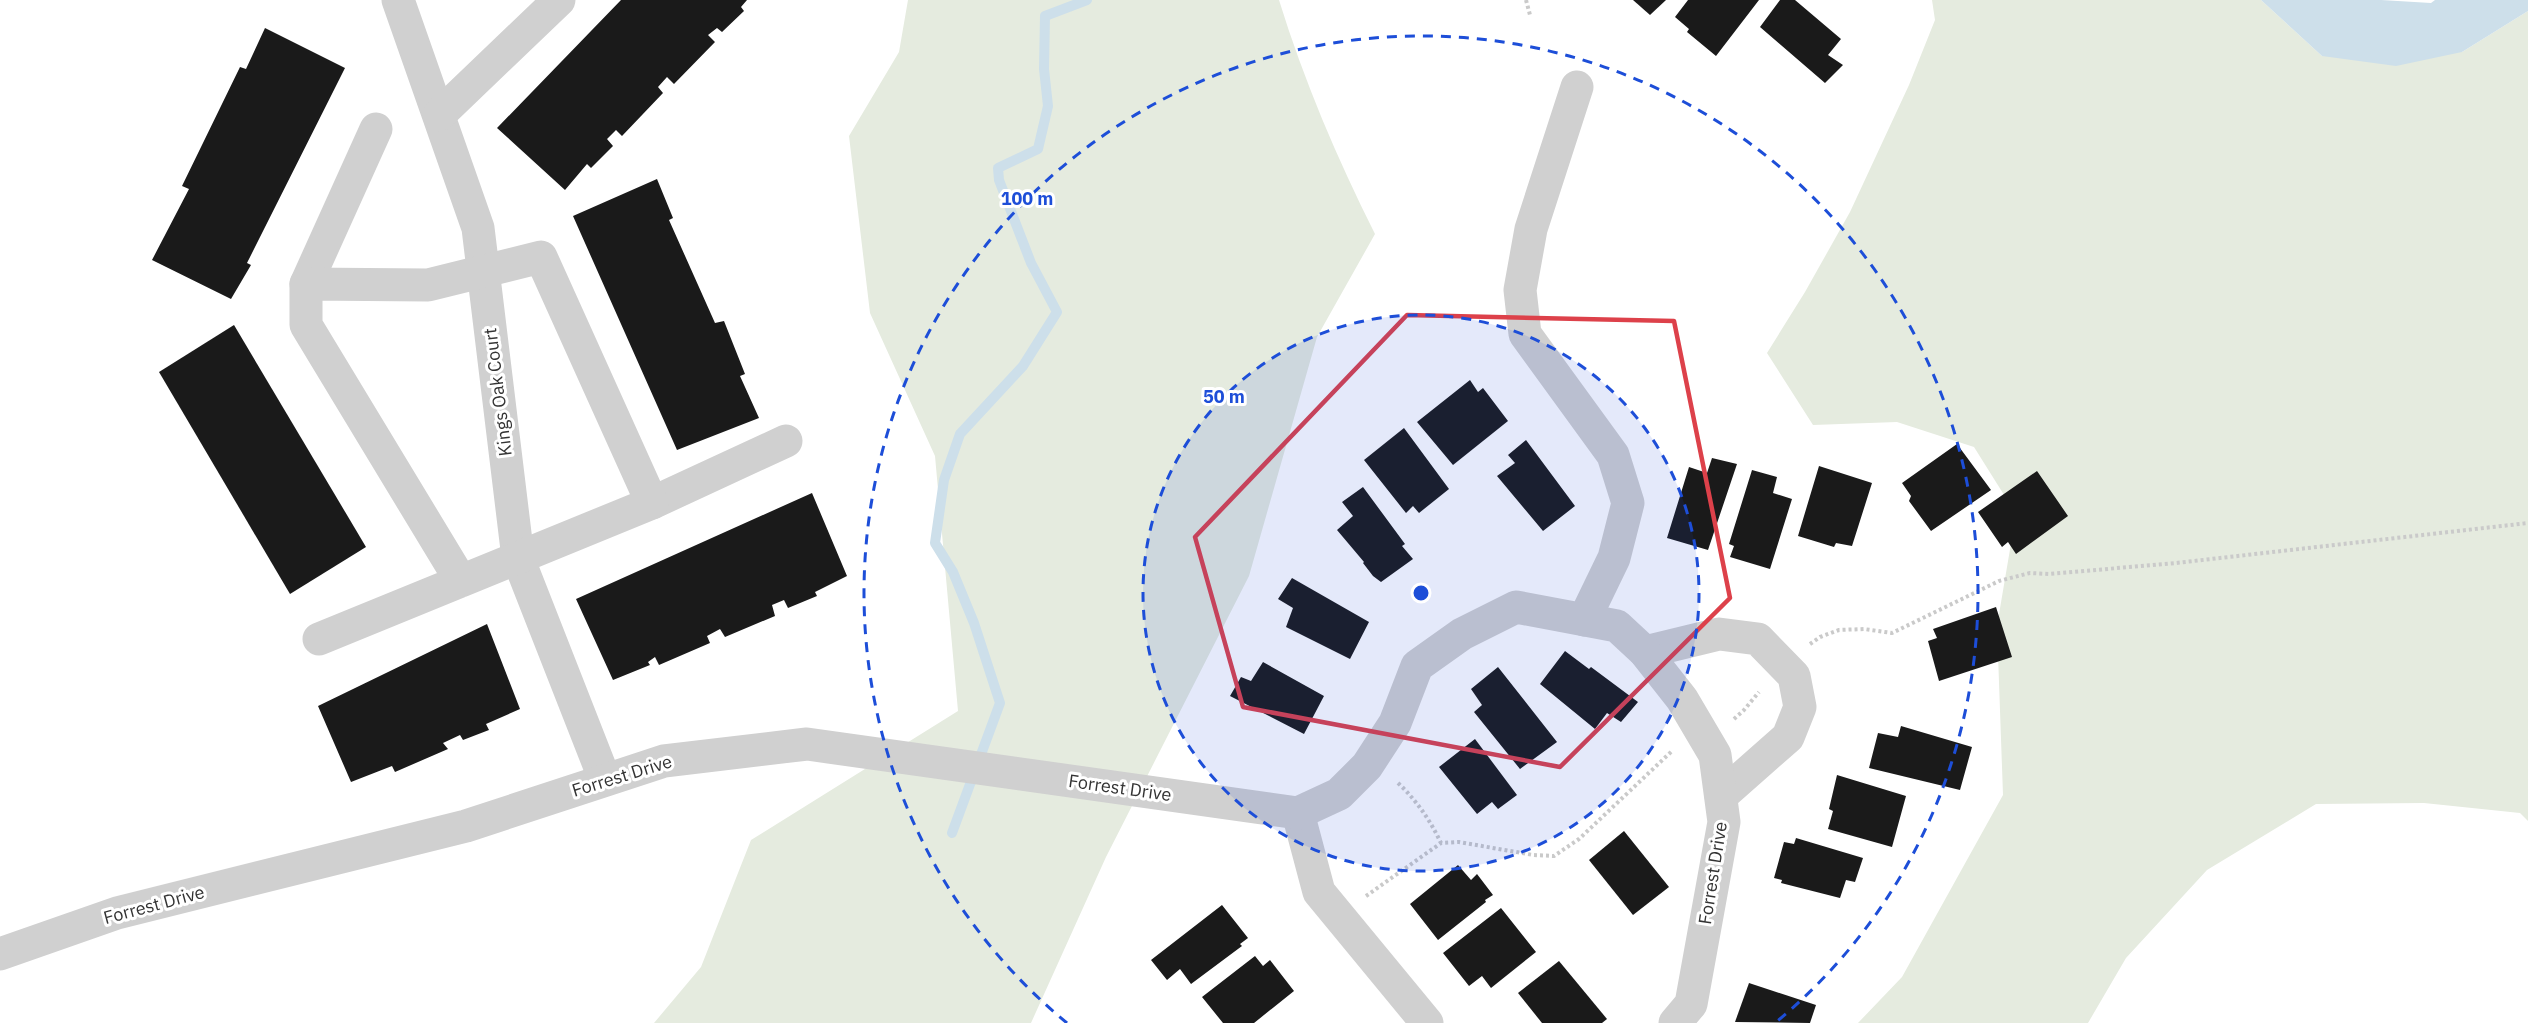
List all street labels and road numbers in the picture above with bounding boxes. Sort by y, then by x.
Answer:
street label: Kings Oak Court [478,327,517,458]
street label: Forrest Drive [569,749,675,802]
street label: Forrest Drive [1067,769,1173,806]
street label: Forrest Drive [1693,820,1732,926]
street label: Forrest Drive [101,880,207,929]

